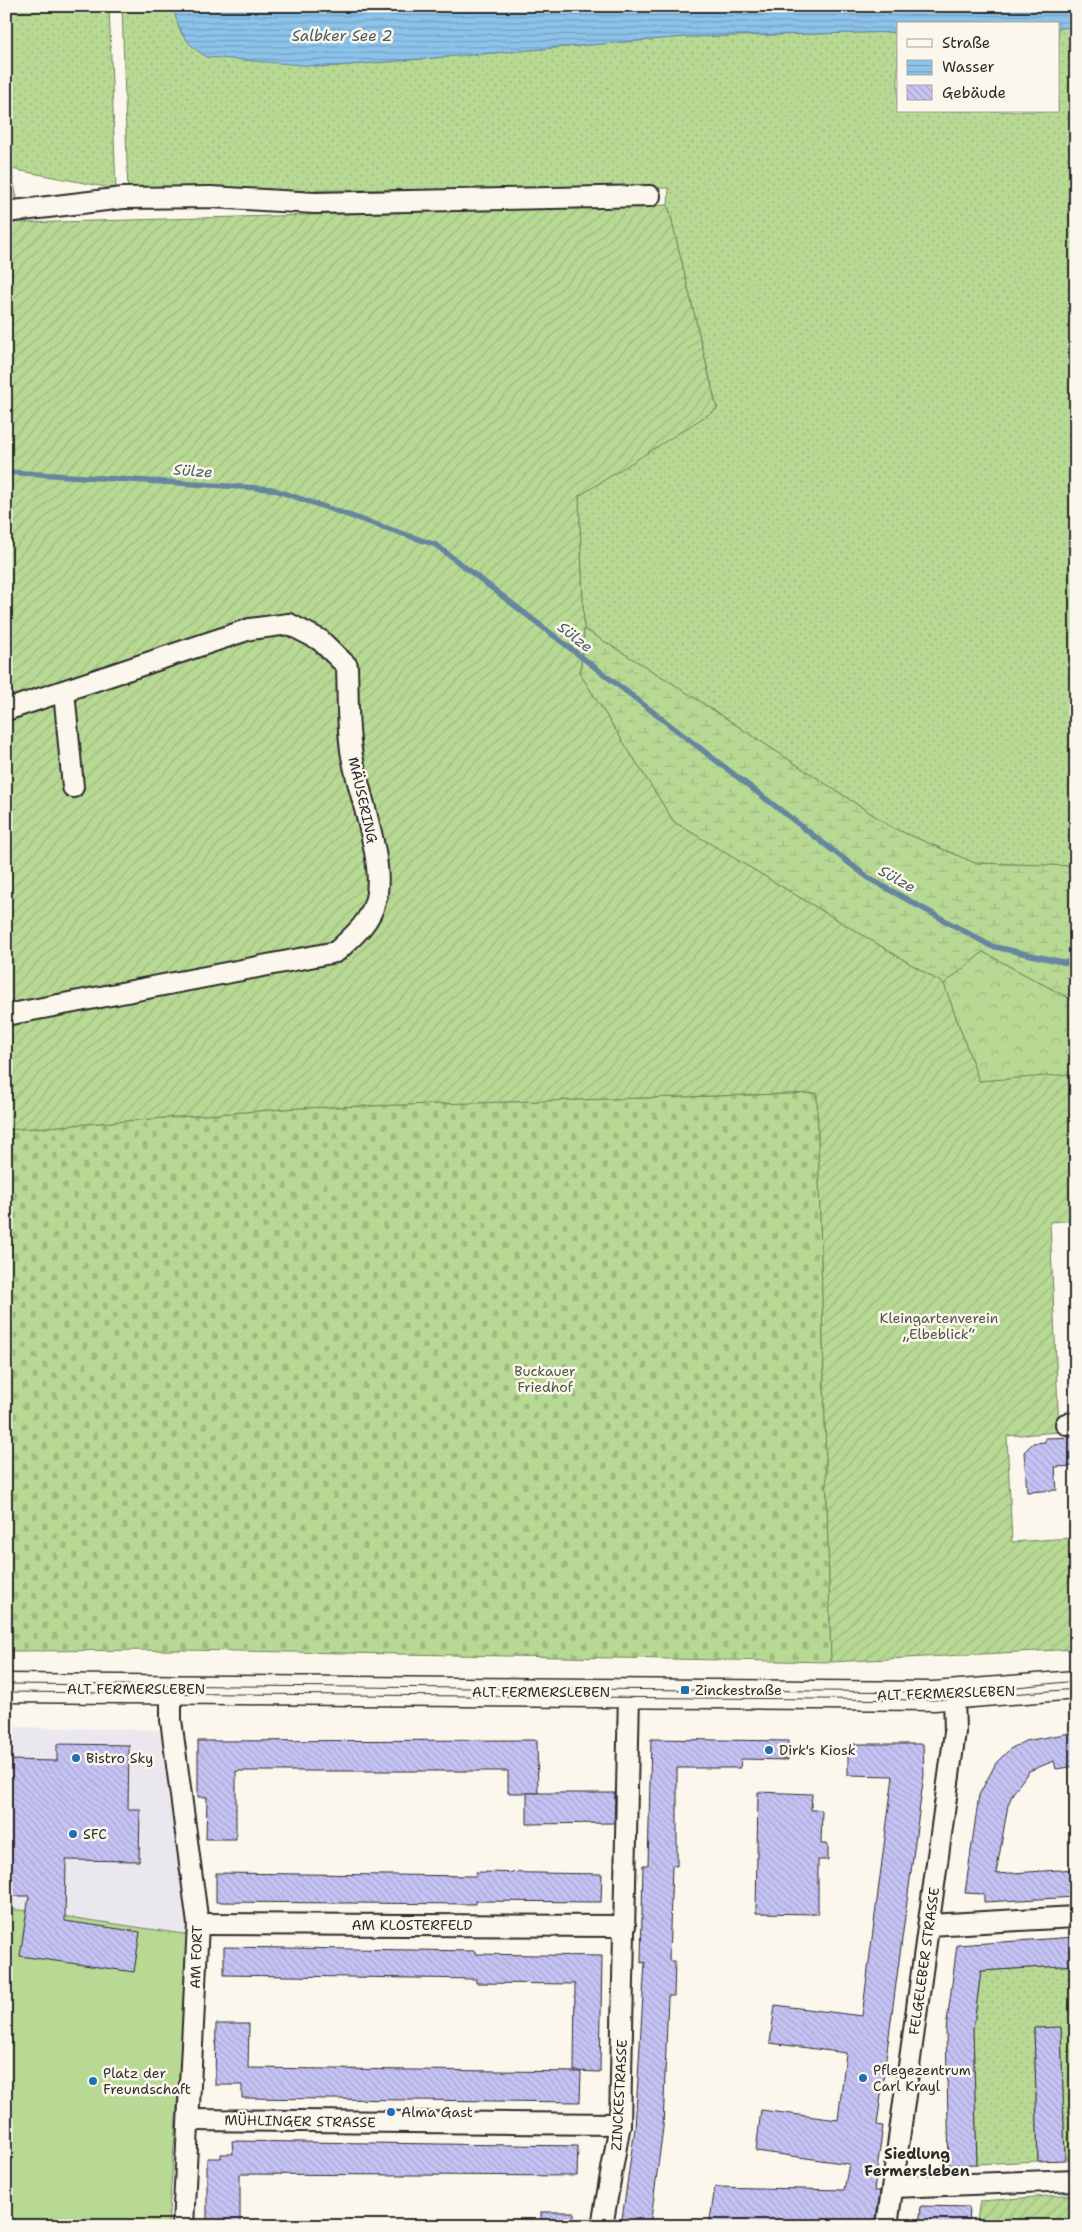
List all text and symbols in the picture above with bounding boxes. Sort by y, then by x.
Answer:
legend [897,22,1060,112]
water label: Salbker See 2 [292,26,392,46]
text: Straße [942,33,990,53]
text: Wasser [942,57,995,77]
text: Gebäude [942,83,1006,103]
water label: Sülze [173,460,213,482]
water label: Sülze [553,617,597,657]
street label: MÄUSERING [344,755,382,845]
water label: Sülze [875,861,919,897]
park label: Kleingartenverein „Elbeblick“ [880,1309,999,1343]
park label: Buckauer Friedhof [514,1362,576,1396]
street label: ALT FERMERSLEBEN [67,1680,205,1698]
place label: Zinckestraße [695,1681,782,1699]
street label: ALT FERMERSLEBEN [876,1682,1016,1704]
street label: ALT FERMERSLEBEN [472,1683,610,1701]
marker: Zinckestraße [679,1684,691,1696]
place label: Dirk's Kiosk [779,1741,856,1759]
marker: Dirk's Kiosk [763,1744,775,1756]
place label: Bistro Sky [86,1749,153,1767]
marker: Bistro Sky [70,1752,82,1764]
place label: SFC [83,1825,107,1843]
marker: SFC [67,1828,79,1840]
street label: FELGELEBER STRASSE [905,1886,943,2036]
street label: AM KLOSTERFELD [351,1916,473,1934]
street label: AM FORT [186,1924,206,1989]
street label: ZINCKESTRASSE [607,2038,631,2151]
place label: Pflegezentrum Carl Krayl [873,2061,971,2095]
place label: Platz der Freundschaft [103,2064,191,2098]
marker: Pflegezentrum Carl Krayl [857,2072,869,2084]
marker: Platz der Freundschaft [87,2075,99,2087]
place label: Alma Gast [401,2103,473,2121]
marker: Alma Gast [385,2106,397,2118]
street label: MÜHLINGER STRASSE [224,2111,376,2131]
district label: Siedlung Fermersleben [864,2144,970,2181]

